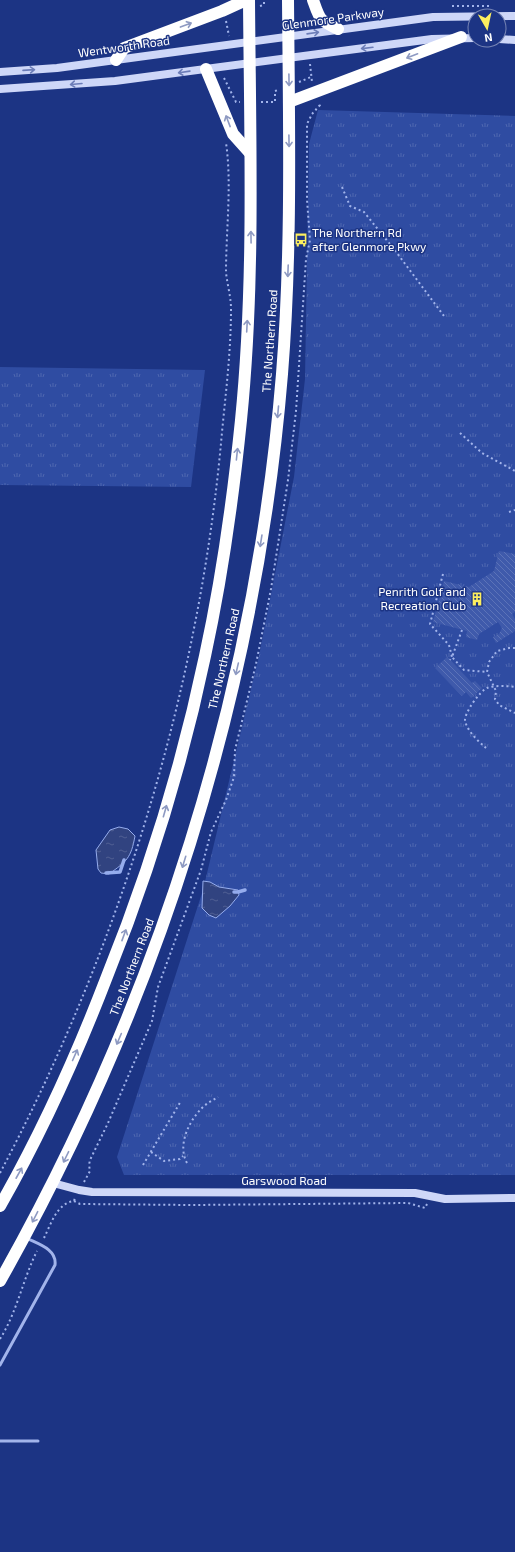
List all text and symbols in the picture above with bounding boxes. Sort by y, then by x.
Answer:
street label: Glenmore Parkway [281,4,385,32]
north arrow [467,8,507,48]
one-way arrow [180,20,192,28]
one-way arrow [306,29,319,37]
text: N [484,31,494,45]
street label: Wentworth Road [77,33,171,59]
one-way arrow [361,44,374,52]
one-way arrow [406,52,418,60]
one-way arrow [22,66,35,73]
one-way arrow [178,68,191,76]
one-way arrow [285,73,293,86]
one-way arrow [70,80,83,88]
one-way arrow [224,116,231,128]
one-way arrow [285,134,293,147]
place label: The Northern Rd after Glenmore Pkwy [312,225,427,253]
one-way arrow [247,231,255,244]
bus stop icon: The Northern Rd after Glenmore Pkwy [293,232,309,248]
one-way arrow [284,264,292,277]
street label: The Northern Road [258,289,280,393]
one-way arrow [244,320,251,333]
one-way arrow [275,405,282,418]
one-way arrow [233,448,241,461]
one-way arrow [257,534,265,547]
place label: Penrith Golf and Recreation Club [378,584,466,612]
building icon: Penrith Golf and Recreation Club [469,591,485,607]
street label: The Northern Road [205,607,241,711]
one-way arrow [233,662,240,675]
one-way arrow [162,805,169,818]
one-way arrow [180,855,187,868]
street label: The Northern Road [106,916,156,1017]
one-way arrow [120,929,128,941]
one-way arrow [115,1032,123,1044]
one-way arrow [72,1050,79,1062]
one-way arrow [62,1151,69,1163]
one-way arrow [16,1167,24,1179]
street label: Garswood Road [241,1173,327,1187]
one-way arrow [31,1211,39,1223]

